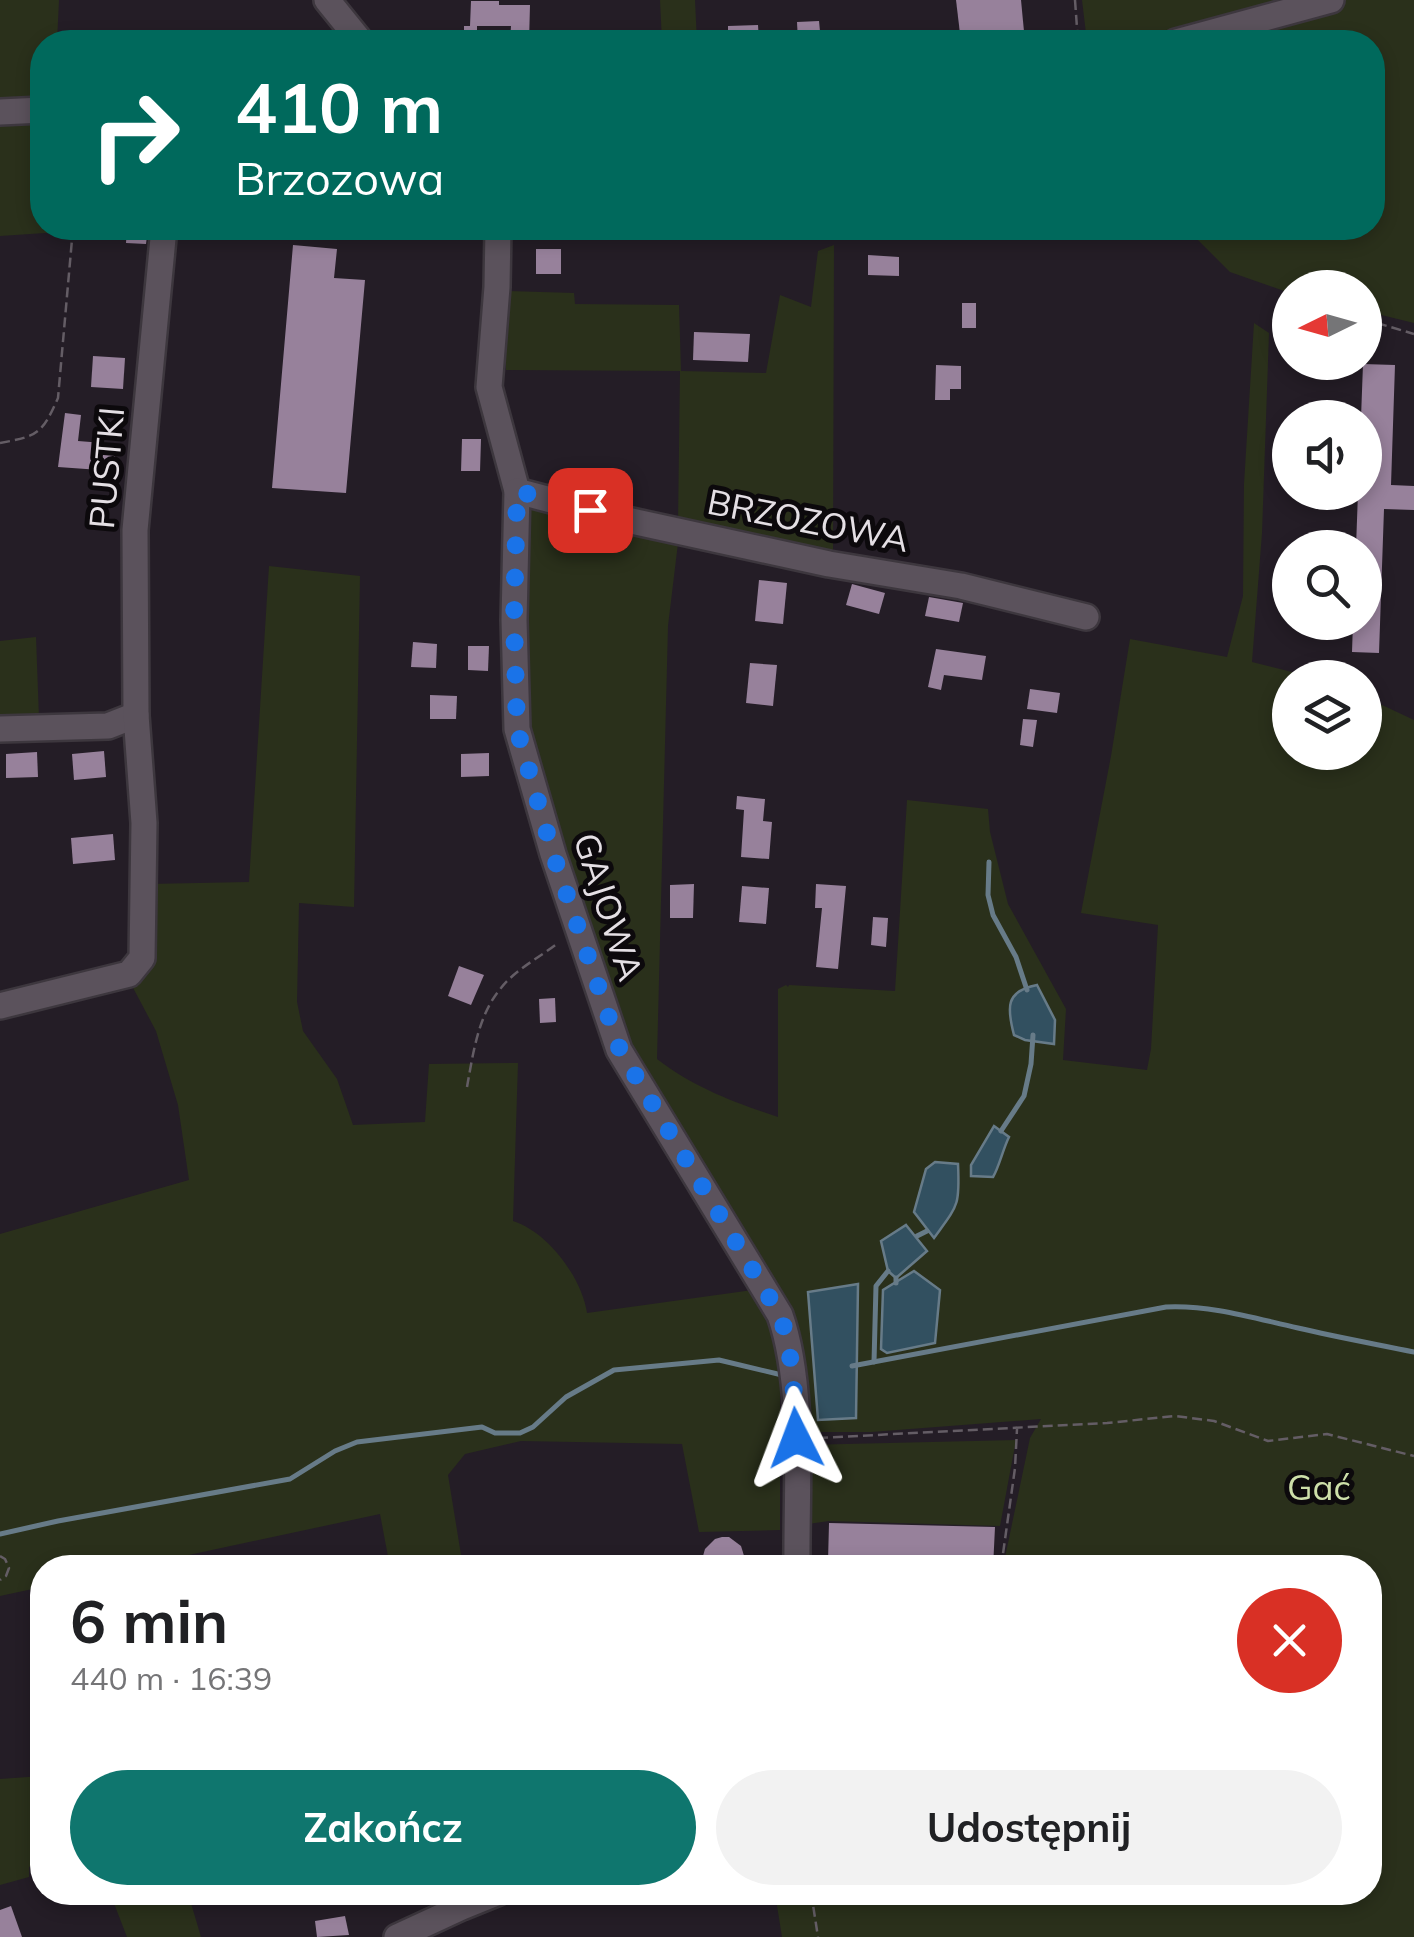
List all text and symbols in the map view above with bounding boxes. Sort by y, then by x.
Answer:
text: 410 m [235,63,443,151]
icon: right [70,70,200,200]
text: Brzozowa [235,150,444,206]
north arrow [1272,270,1382,380]
map controls [1272,270,1382,770]
button: sound [1272,400,1382,510]
street label: PUSTKI [79,405,133,531]
pin [548,468,633,553]
street label: BRZOZOWA [704,479,913,561]
icon: arrive [563,483,618,538]
button: search [1272,530,1382,640]
button: layers [1272,660,1382,770]
street label: GAJOWA [564,827,654,986]
position arrow [744,1386,848,1490]
park label: Gać [1287,1465,1351,1509]
text: 6 min [70,1583,228,1658]
button: close [1237,1588,1342,1693]
text: 440 m · 16:39 [70,1658,272,1698]
button: Zakończ [70,1770,696,1885]
button: Udostępnij [716,1770,1342,1885]

